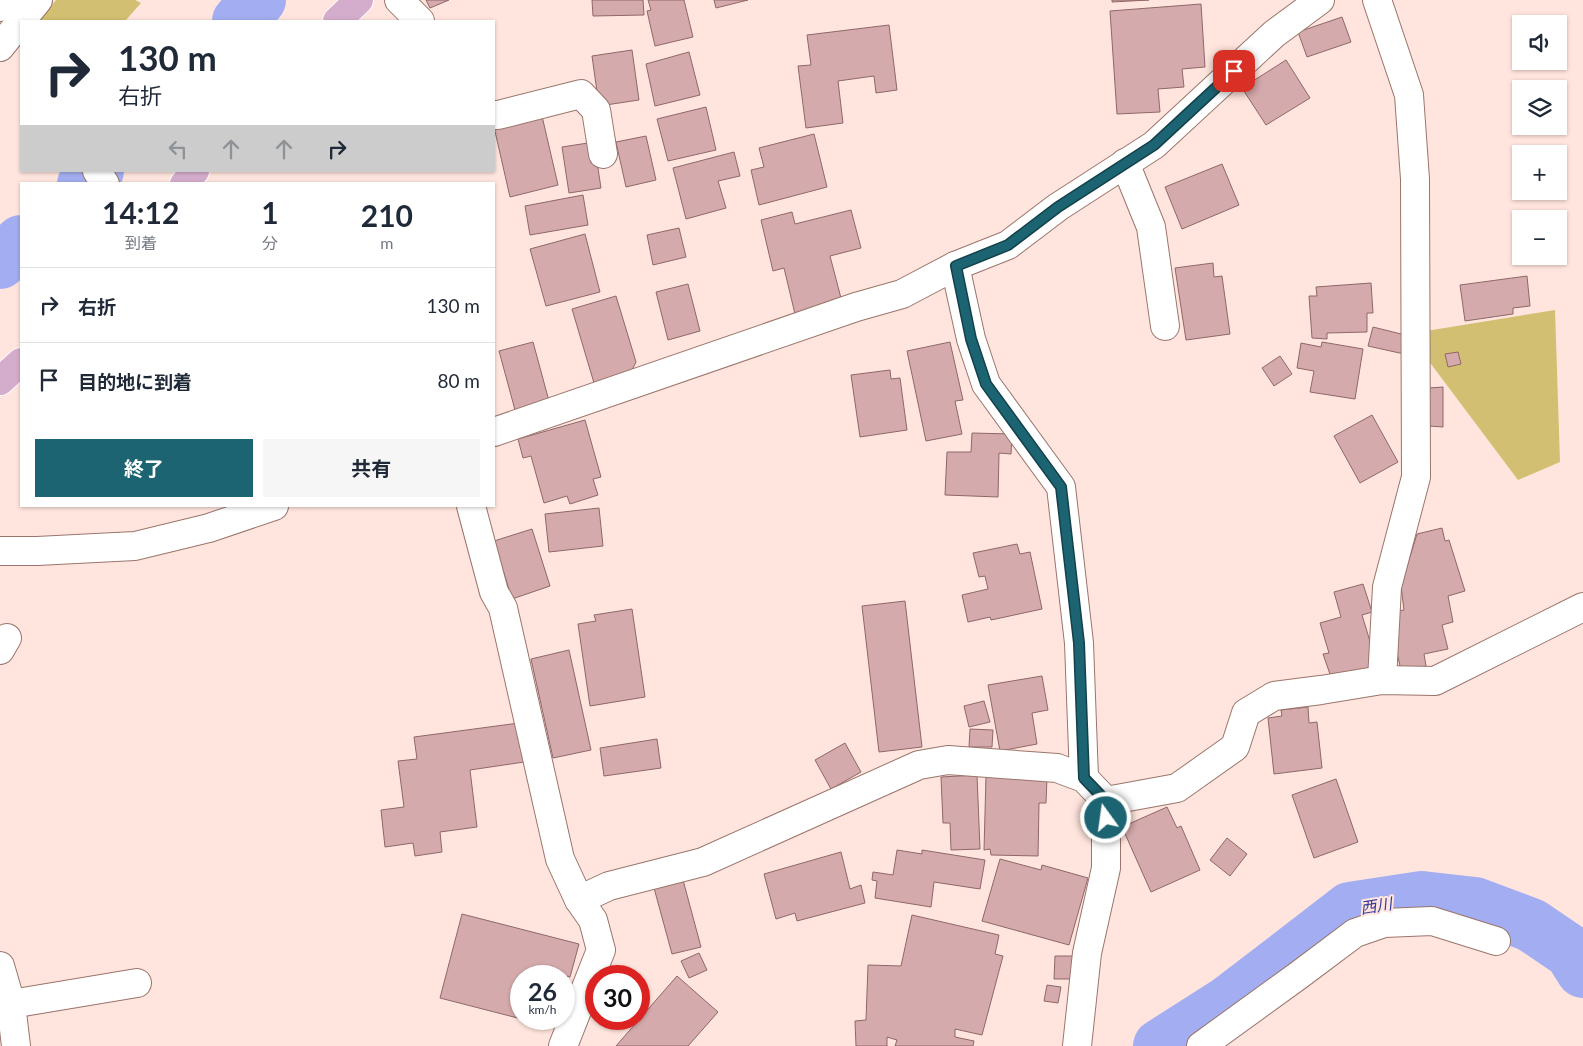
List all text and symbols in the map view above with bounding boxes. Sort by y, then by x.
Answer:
map controls [1512,15,1567,265]
button: sound [1512,15,1567,70]
text: 130 m [118,36,217,78]
icon: right [35,40,100,105]
pin [1213,50,1255,92]
icon: arrive [1220,57,1248,85]
button: layers [1512,80,1567,135]
text: 右折 [118,82,162,109]
icon: left [164,135,192,163]
icon: ahead [217,135,245,163]
icon: ahead [270,135,298,163]
icon: right [323,135,351,163]
button: + [1512,145,1567,200]
text: 14:12 [102,194,179,230]
text: 1 [261,194,279,230]
text: 210 [361,197,413,233]
button: − [1512,210,1567,265]
text: 到着 [125,233,157,252]
text: 分 [262,233,278,252]
text: m [380,233,393,252]
icon: right [35,291,63,319]
text: 130 m [426,294,480,317]
text: 右折 [78,295,116,318]
icon: arrive [35,366,63,394]
text: 80 m [437,369,480,392]
text: 目的地に到着 [78,370,192,393]
button: 終了 [35,439,253,497]
button: 共有 [263,439,480,497]
position arrow [1079,791,1131,843]
water label: 西川 [1359,893,1395,917]
speed limit sign: 30 [585,965,650,1030]
text: 26 [528,976,557,1006]
text: km/h [528,1002,557,1017]

